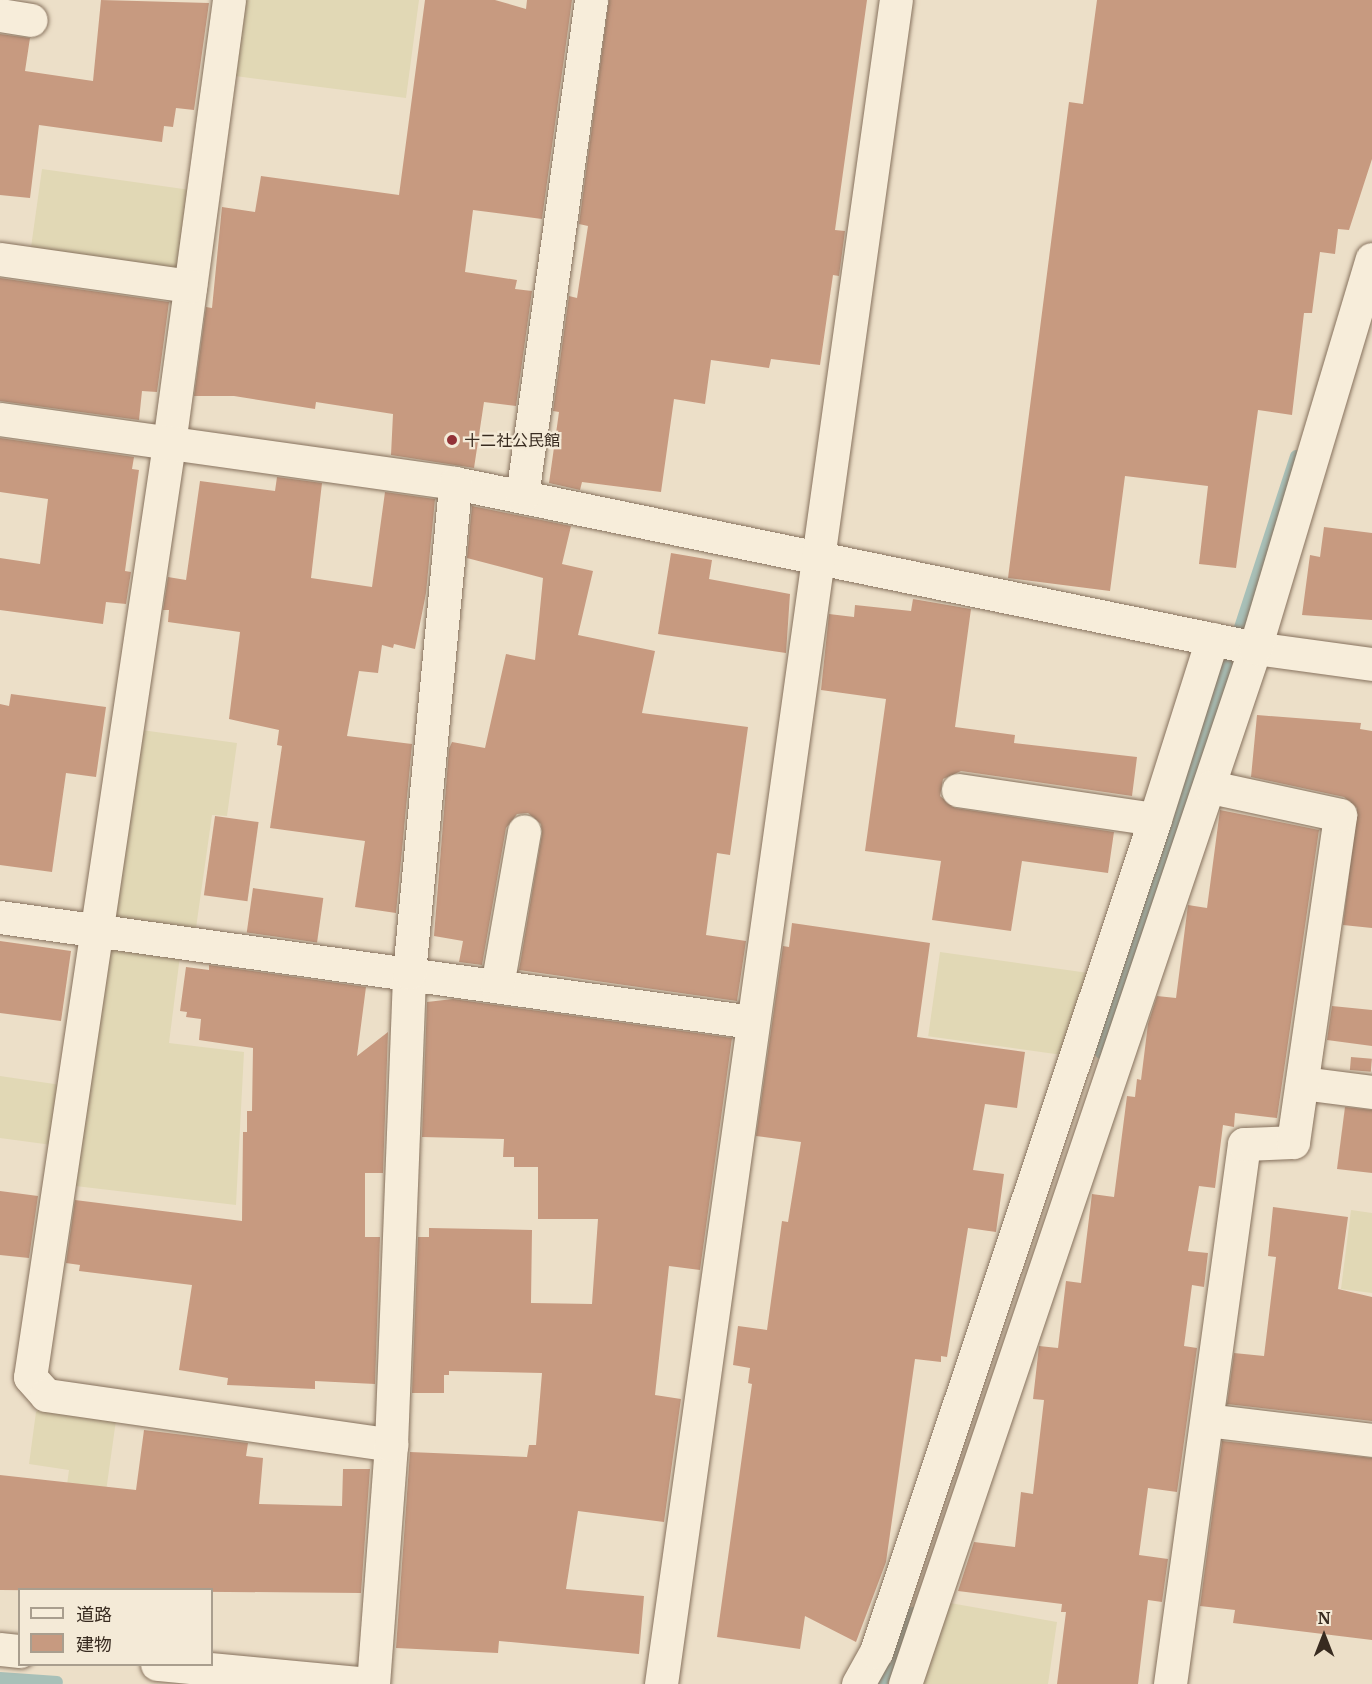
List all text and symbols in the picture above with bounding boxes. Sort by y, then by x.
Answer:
place label: 十二社公民館 [464,430,560,450]
marker: 十二社公民館 [445,433,459,447]
legend [18,1588,213,1666]
text: 道路 [76,1603,112,1626]
north arrow [1294,1606,1354,1666]
text: N [1318,1608,1330,1628]
text: 建物 [76,1633,112,1656]

